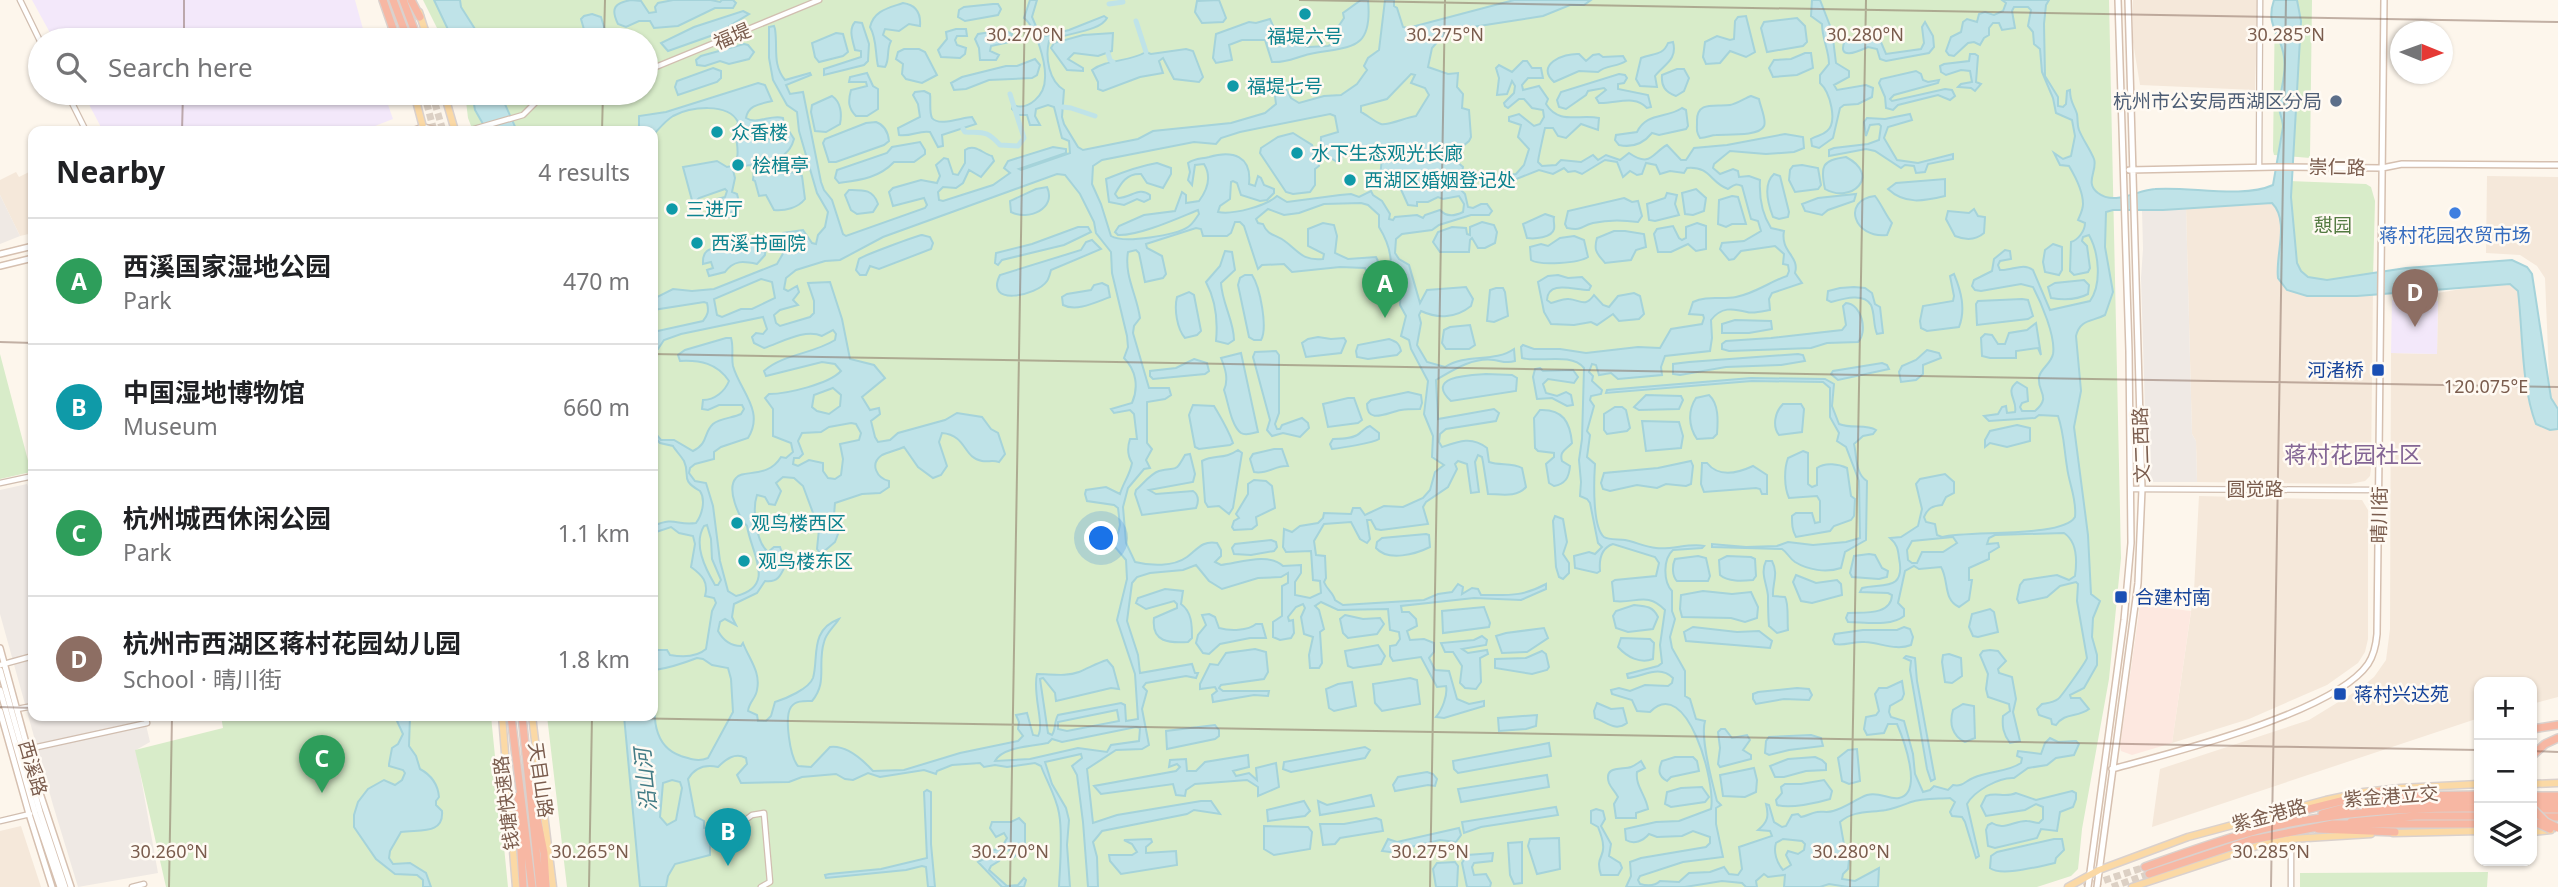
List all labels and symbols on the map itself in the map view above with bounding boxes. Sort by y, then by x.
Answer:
marker: 福堤六号 [1297,6,1313,22]
street label: 福堤 [709,17,755,55]
north arrow [2390,21,2453,84]
text: 30.270°N [986,22,1064,46]
text: 30.275°N [1406,22,1484,46]
text: 30.280°N [1826,22,1904,46]
text: 30.285°N [2247,22,2325,46]
place label: 福堤六号 [1267,23,1343,49]
place label: 福堤七号 [1247,73,1323,99]
marker: 福堤七号 [1225,78,1241,94]
place label: 杭州市公安局西湖区分局 [2113,88,2322,114]
marker: 杭州市公安局西湖区分局 [2328,93,2344,109]
place label: 众香楼 [731,119,788,145]
marker: 众香楼 [709,124,725,140]
place label: 水下生态观光长廊 [1311,140,1463,166]
marker: 水下生态观光长廊 [1289,145,1305,161]
place label: 桧楫亭 [752,152,809,178]
street label: 崇仁路 [2308,154,2366,180]
marker: 桧楫亭 [730,157,746,173]
place label: 西湖区婚姻登记处 [1364,167,1516,193]
marker: 西湖区婚姻登记处 [1342,172,1358,188]
place label: 三进厅 [686,196,743,222]
marker: 三进厅 [664,201,680,217]
marker: 蒋村花园农贸市场 [2447,205,2463,221]
park label: 憇园 [2314,212,2352,238]
place label: 蒋村花园农贸市场 [2379,222,2531,248]
place label: 西溪书画院 [711,230,806,256]
marker: 西溪书画院 [689,235,705,251]
pin: A [1362,260,1408,318]
pin: D [2392,269,2438,327]
place label: 河渚桥 [2307,357,2364,383]
marker: 河渚桥 [2370,362,2386,378]
text: 120.075°E [2444,374,2528,398]
street label: 文二西路 [2127,407,2155,483]
district label: 蒋村花园社区 [2284,438,2422,470]
street label: 圆觉路 [2226,476,2284,502]
street label: 晴川街 [2366,486,2392,544]
place label: 观鸟楼西区 [751,510,846,536]
marker: 观鸟楼西区 [729,515,745,531]
your location [1084,521,1118,555]
place label: 观鸟楼东区 [758,548,853,574]
marker: 观鸟楼东区 [736,553,752,569]
place label: 合建村南 [2135,584,2211,610]
marker: 合建村南 [2113,589,2129,605]
place label: 蒋村兴达苑 [2354,681,2449,707]
marker: 蒋村兴达苑 [2332,686,2348,702]
pin: C [299,735,345,793]
street label: 西溪路 [13,737,53,799]
street label: 天目山路 [523,741,559,819]
water label: 沿山河 [627,743,662,813]
street label: 钱塘快速路 [487,754,525,852]
street label: 紫金港立交 [2343,780,2439,812]
street label: 紫金港路 [2229,793,2309,837]
pin: B [705,808,751,866]
text: 30.260°N [130,839,208,863]
text: 30.265°N [551,839,629,863]
text: 30.270°N [971,839,1049,863]
text: 30.275°N [1391,839,1469,863]
text: 30.280°N [1812,839,1890,863]
text: 30.285°N [2232,839,2310,863]

